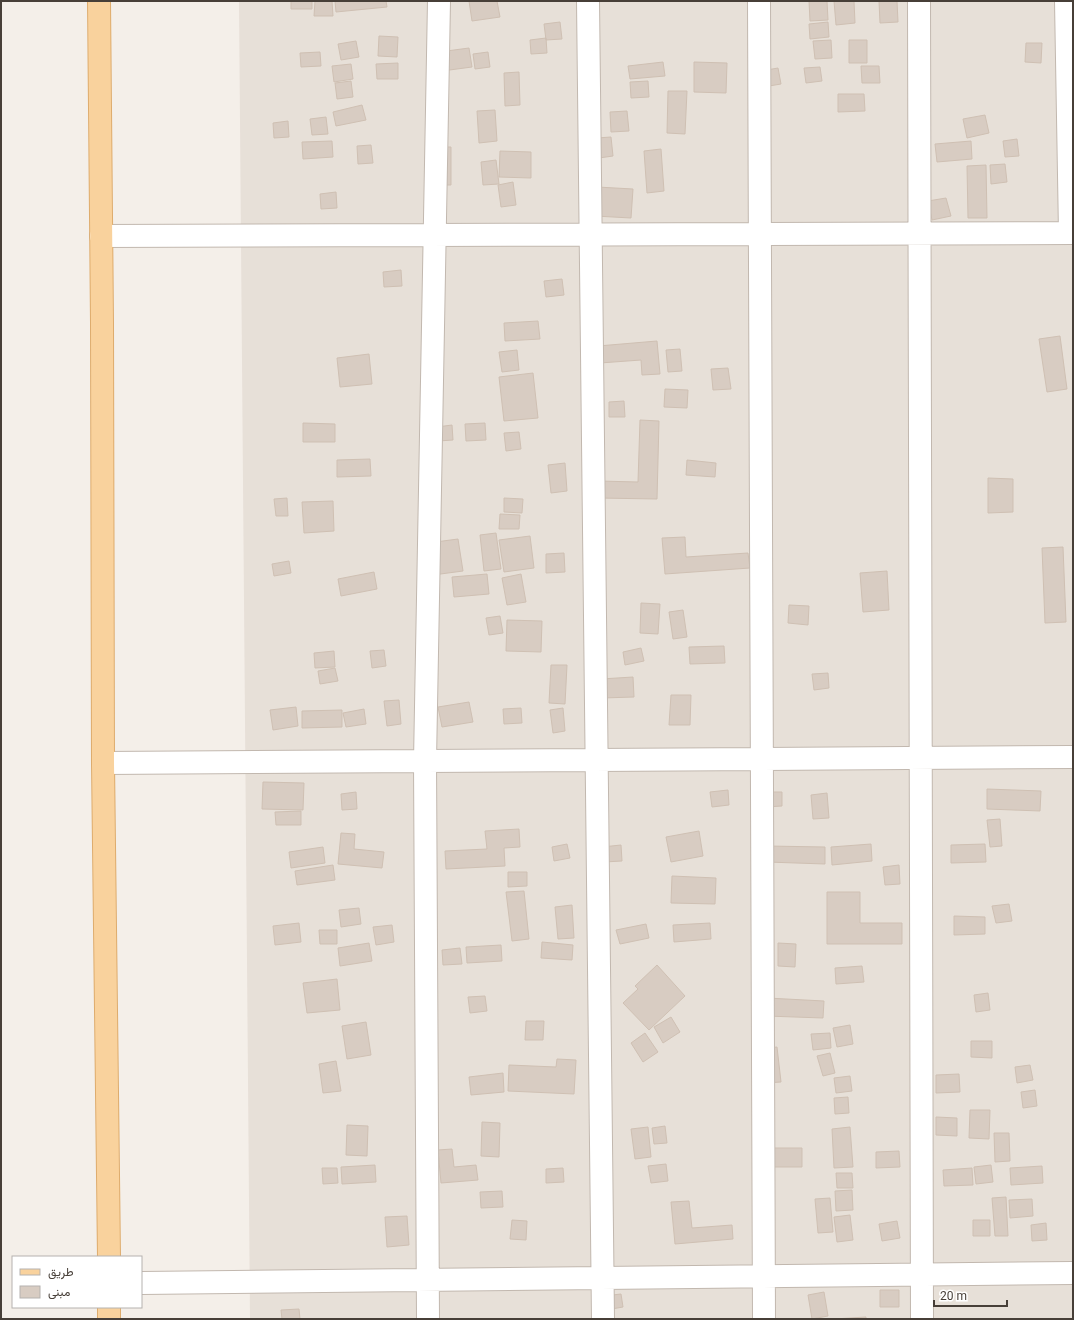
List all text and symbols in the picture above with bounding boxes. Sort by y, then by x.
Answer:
legend [12,1256,142,1308]
text: طريق [48,1265,74,1280]
scale bar [934,1282,1007,1308]
text: مبنى [48,1285,70,1300]
text: 20 m [940,1289,967,1303]

